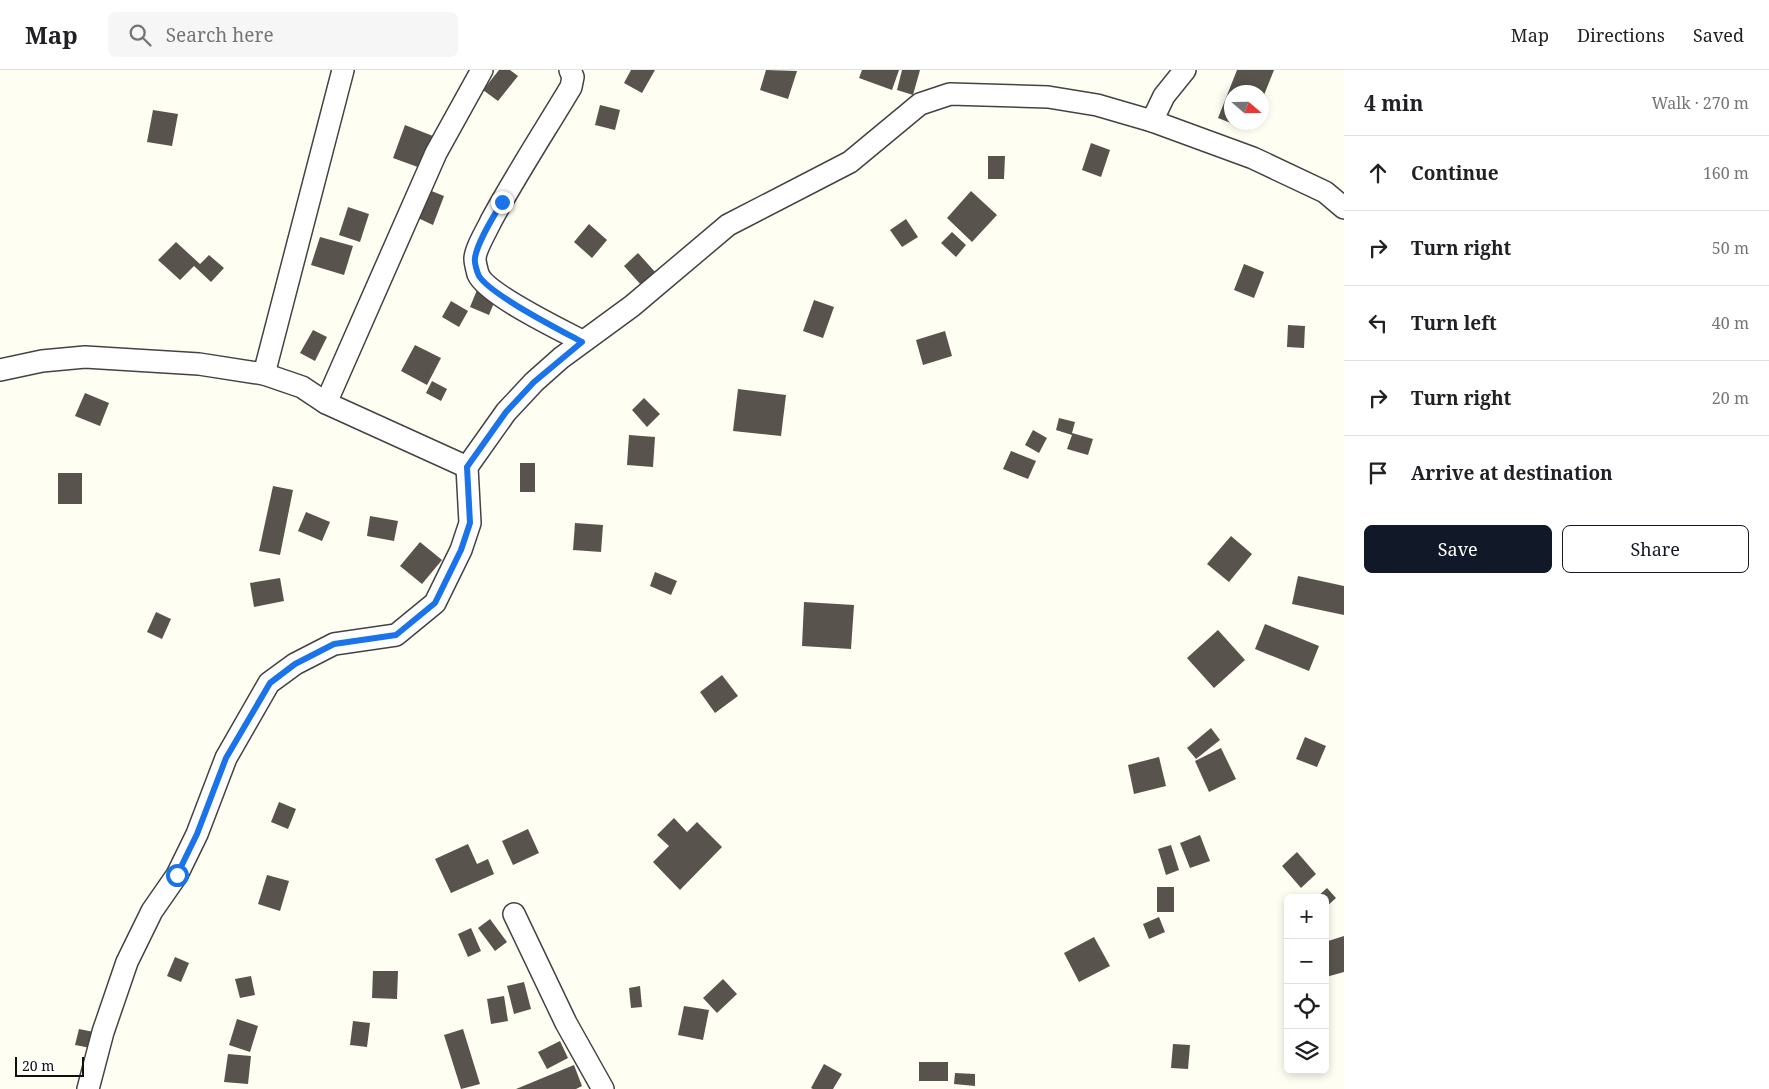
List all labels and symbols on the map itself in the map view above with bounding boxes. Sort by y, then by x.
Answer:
north arrow [1224,85,1269,130]
route end [491,191,514,214]
route start [166,864,189,887]
scale bar [15,1054,84,1077]

